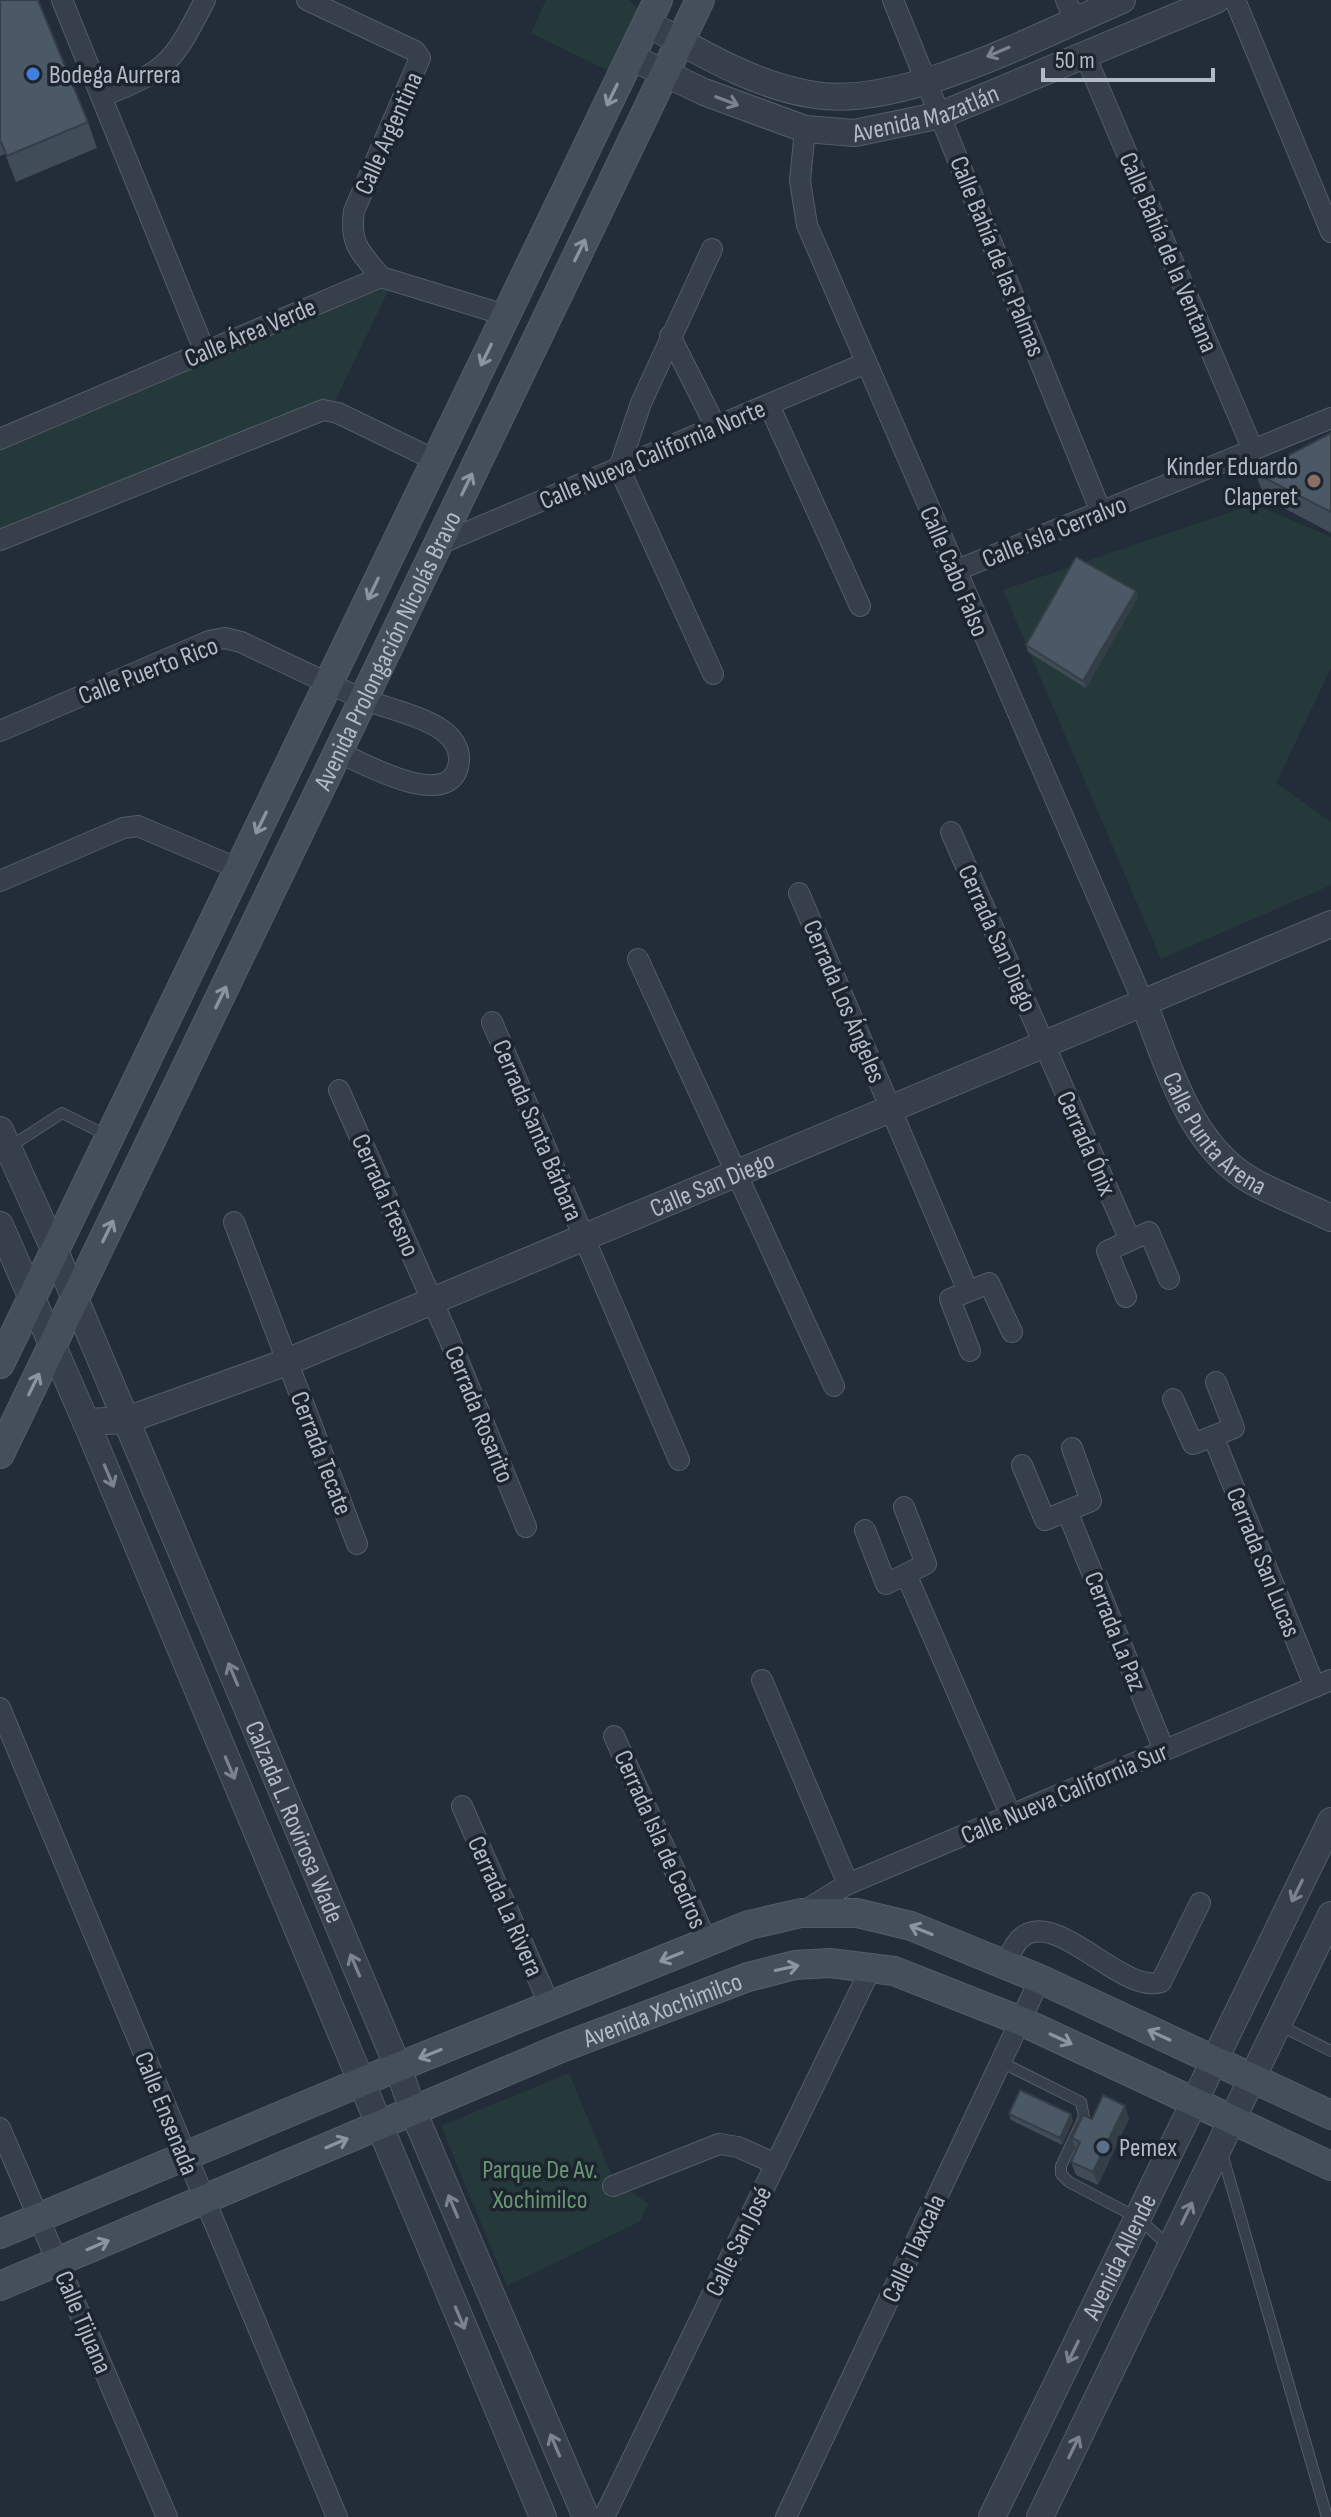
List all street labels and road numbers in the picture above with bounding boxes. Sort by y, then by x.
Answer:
street label: Calle Argentina [349,68,430,200]
street label: Avenida Mazatlán [849,79,1004,150]
street label: Calle Bahía de la Ventana [1112,148,1224,357]
street label: Calle Bahía de las Palmas [942,152,1051,361]
street label: Calle Área Verde [180,292,321,375]
street label: Calle Nueva California Norte [535,394,770,517]
street label: Calle Isla Cerralvo [978,489,1131,575]
street label: Calle Cabo Falso [912,502,995,641]
street label: Avenida Prolongación Nicolás Bravo [308,506,469,796]
street label: Calle Puerto Rico [74,631,223,712]
street label: Cerrada San Diego [950,860,1043,1017]
street label: Cerrada Los Ángeles [795,915,892,1088]
street label: Cerrada Santa Bárbara [485,1035,589,1226]
street label: Calle Punta Arena [1155,1068,1271,1203]
street label: Cerrada Ónix [1049,1087,1122,1201]
street label: Cerrada Fresno [344,1130,425,1262]
street label: Calle San Diego [646,1145,779,1225]
street label: Cerrada Rosarito [437,1342,520,1488]
street label: Cerrada Tecate [283,1387,358,1520]
street label: Cerrada San Lucas [1219,1483,1307,1642]
street label: Cerrada La Paz [1077,1567,1153,1696]
street label: Calzada L. Rovirosa Wade [237,1717,350,1928]
street label: Calle Nueva California Sur [956,1737,1173,1852]
street label: Cerrada Isla de Cedros [606,1746,713,1934]
street label: Cerrada La Rivera [460,1832,549,1982]
street label: Avenida Xochimilco [578,1967,747,2055]
street label: Calle Ensenada [127,2047,204,2180]
street label: Calle San José [699,2181,779,2302]
street label: Avenida Allende [1076,2189,1164,2326]
street label: Calle Tlaxcala [876,2190,953,2308]
street label: Calle Tijuana [47,2267,118,2379]

